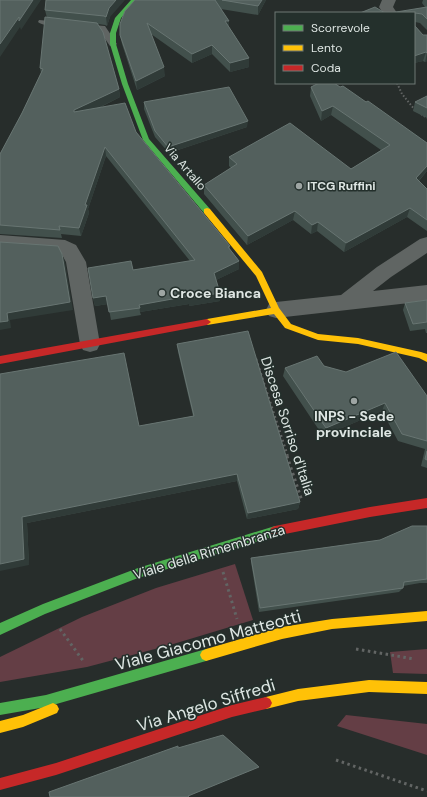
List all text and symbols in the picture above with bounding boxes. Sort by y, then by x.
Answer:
legend [275,12,415,84]
text: Scorrevole [311,20,370,36]
text: Lento [311,40,342,56]
text: Coda [311,60,341,76]
street label: Via Artallo [160,140,210,194]
place label: ITCG Ruffini [307,178,376,194]
marker: ITCG Ruffini [294,181,304,191]
place label: Croce Bianca [170,284,261,302]
marker: Croce Bianca [157,288,167,298]
street label: Discesa Sorriso d'Italia [257,354,319,498]
marker: INPS - Sede provinciale [349,396,359,406]
place label: INPS - Sede provinciale [314,407,394,441]
street label: Viale della Rimembranza [131,520,287,584]
street label: Viale Giacomo Matteotti [113,605,303,675]
street label: Via Angelo Siffredi [134,674,278,736]

